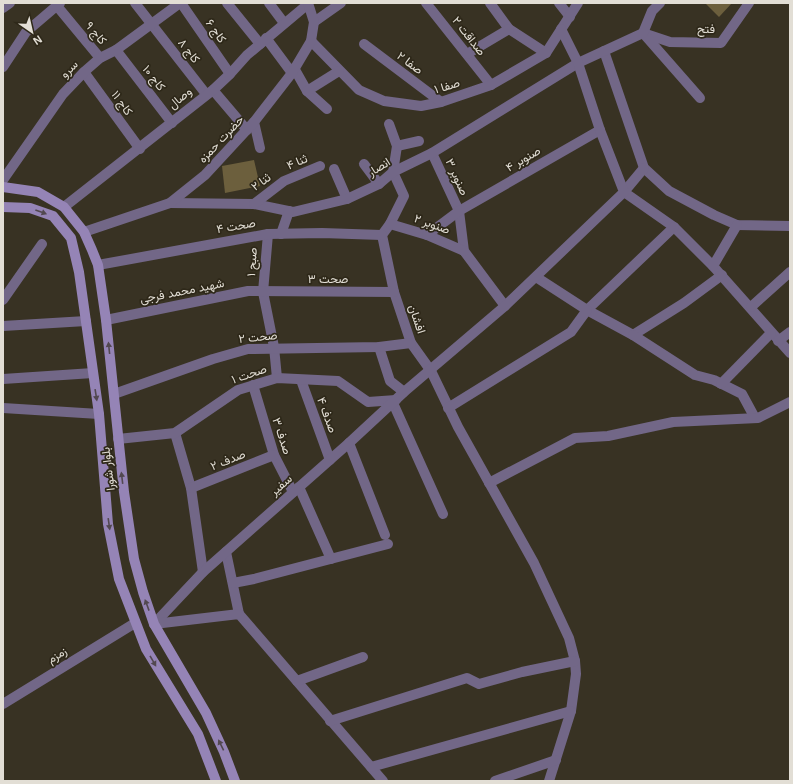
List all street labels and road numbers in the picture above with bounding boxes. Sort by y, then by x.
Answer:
street label: صداقت ۲ [449,14,489,58]
street label: کاج ۶ [201,16,229,47]
street label: کاج ۹ [81,19,110,49]
street label: فتح [697,22,715,38]
street label: کاج ۸ [174,36,203,67]
street label: صفا ۲ [394,49,426,77]
street label: سرو [57,57,81,81]
street label: کاج ۱۰ [138,63,168,95]
street label: صفا ۱ [433,76,461,96]
street label: وصال [165,84,195,113]
street label: کاج ۱۱ [107,88,136,119]
street label: حضرت حمزه [195,112,247,166]
street label: صنوبر ۴ [503,143,543,175]
street label: ثنا ۴ [284,151,310,173]
street label: انصار [364,155,393,181]
street label: صنوبر ۳ [442,156,472,198]
street label: ثنا ۲ [248,170,274,194]
street label: صنوبر ۲ [412,211,452,238]
street label: صحت ۴ [215,216,257,236]
street label: صبح ۱ [244,247,262,277]
street label: صحت ۳ [308,272,348,286]
street label: شهید محمد فرجی [139,276,226,307]
street label: افشان [406,303,428,335]
street label: صحت ۲ [238,328,278,346]
street label: صحت ۱ [230,361,268,387]
street label: صدف ۴ [314,395,340,435]
street label: صدف ۳ [269,416,295,456]
street label: بلوار شورا [98,446,119,492]
street label: صدف ۲ [208,447,248,473]
street label: سفیر [266,472,296,500]
street label: زمزم [45,644,70,667]

